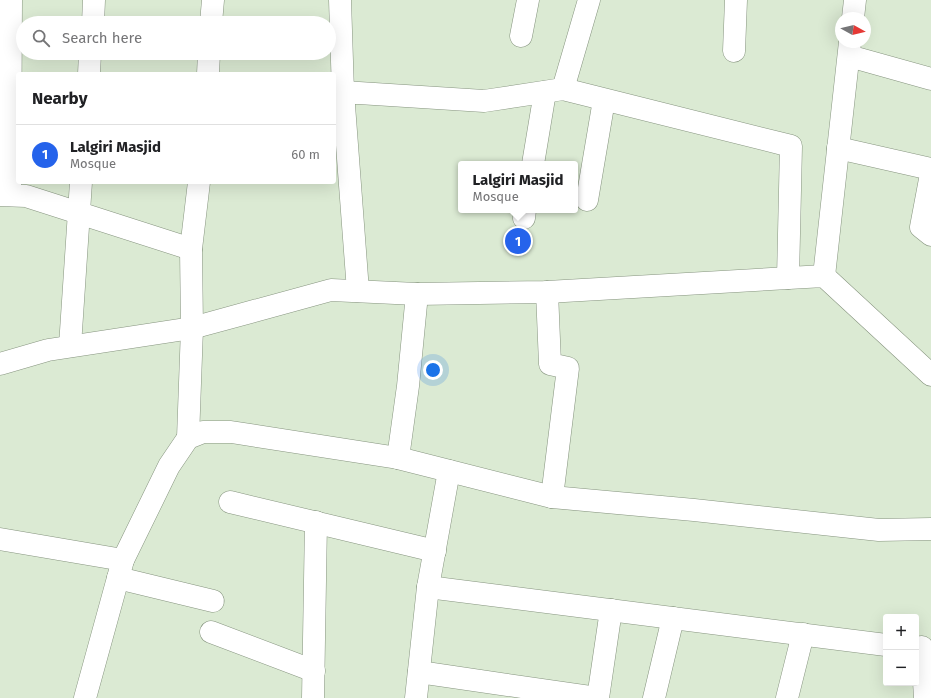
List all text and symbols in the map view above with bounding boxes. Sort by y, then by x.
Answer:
north arrow [835,12,871,48]
search box [16,16,336,60]
icon: search [30,27,52,49]
text: Search here [62,29,142,47]
text: Nearby [32,88,87,109]
text: Lalgiri Masjid [70,138,161,156]
text: 1 [42,147,48,162]
text: 60 m [291,147,320,162]
text: Mosque [70,156,116,171]
popup [458,161,578,213]
text: Lalgiri Masjid [473,171,563,189]
text: Mosque [473,189,519,204]
pin: 1 [505,226,531,256]
your location [423,360,443,380]
map controls [883,614,919,686]
button: + [883,614,919,650]
button: − [883,650,919,686]

